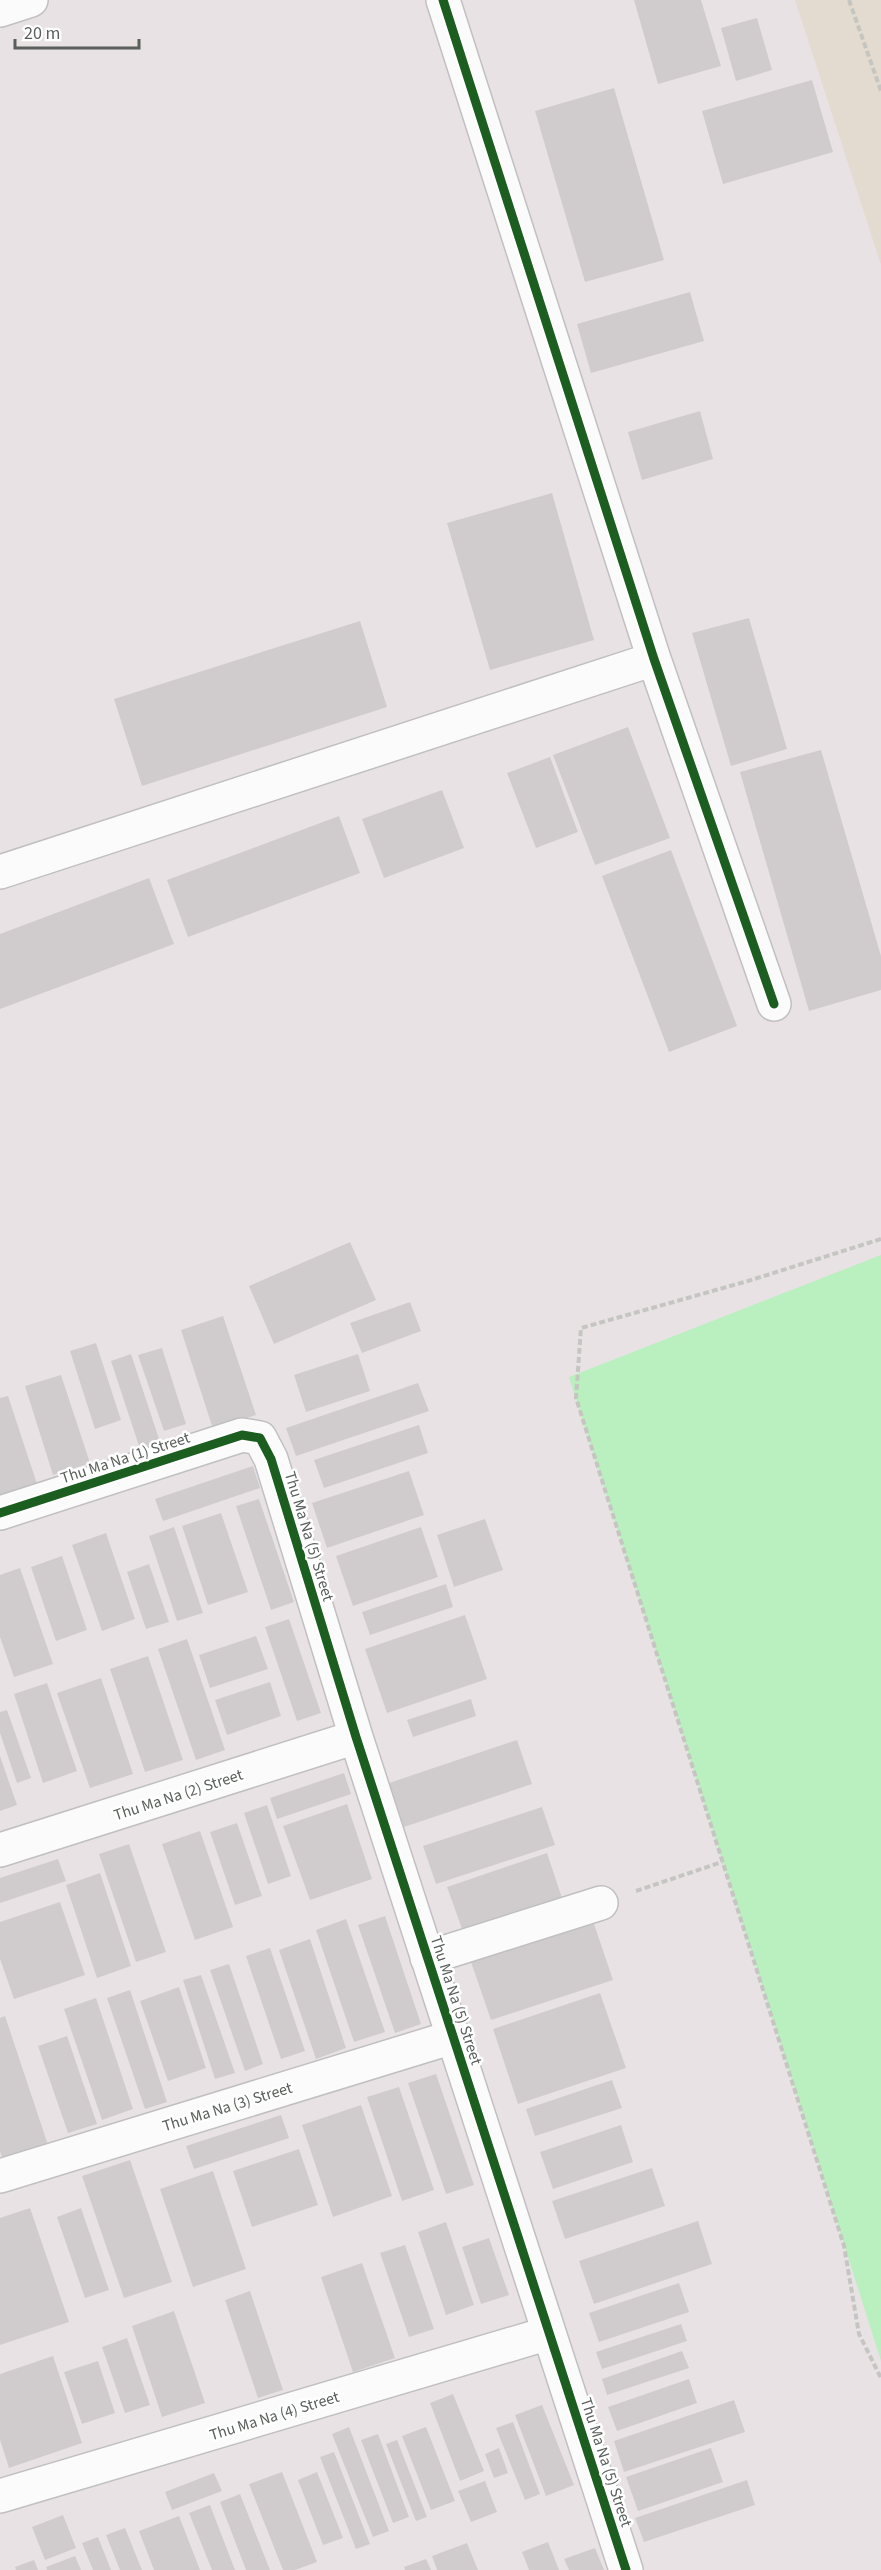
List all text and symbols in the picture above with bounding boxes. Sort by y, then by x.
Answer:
scale bar [15,12,140,50]
text: 20 m [24,21,60,46]
street label: Thu Ma Na (1) Street [58,1427,193,1489]
street label: Thu Ma Na (5) Street [279,1469,339,1604]
street label: Thu Ma Na (2) Street [111,1764,246,1826]
street label: Thu Ma Na (5) Street [425,1933,487,2068]
street label: Thu Ma Na (3) Street [160,2077,295,2137]
street label: Thu Ma Na (4) Street [207,2386,342,2446]
street label: Thu Ma Na (5) Street [575,2395,637,2530]

